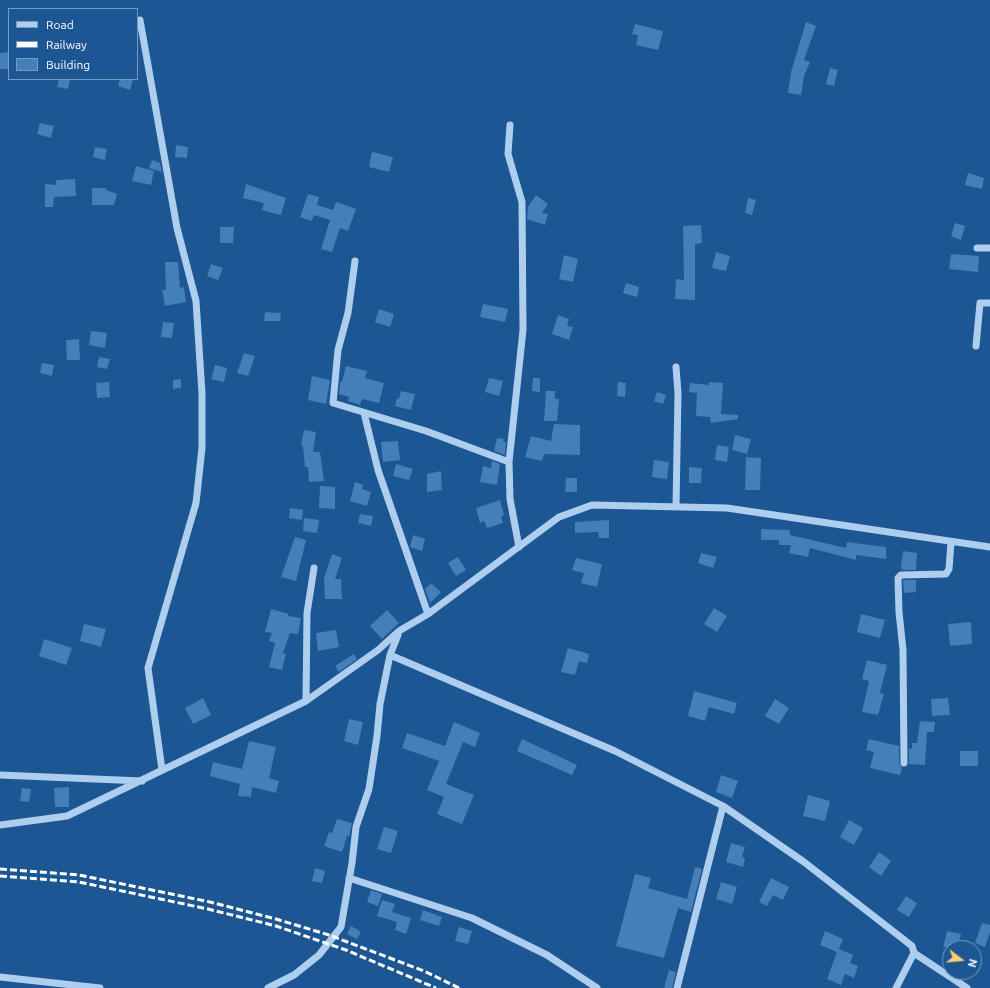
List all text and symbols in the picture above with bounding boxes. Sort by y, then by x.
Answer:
legend [8,8,138,80]
text: Road [46,18,74,31]
text: Railway [46,38,87,51]
text: Building [46,58,90,71]
north arrow [942,940,982,980]
text: N [966,957,979,969]

